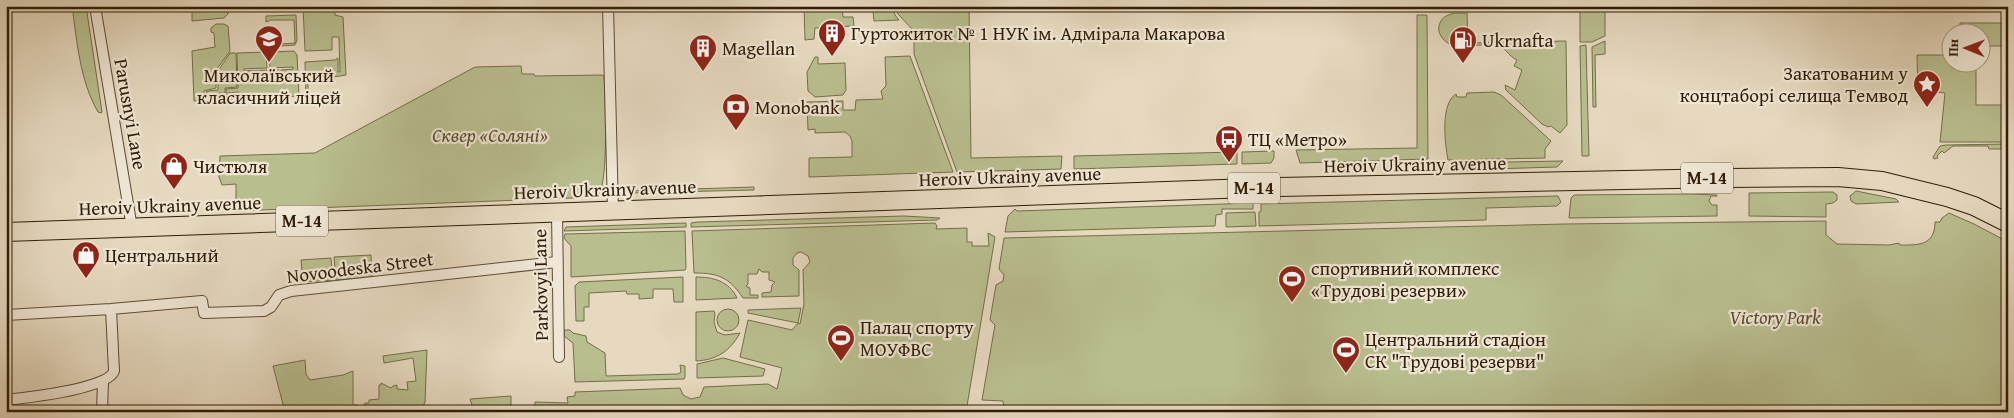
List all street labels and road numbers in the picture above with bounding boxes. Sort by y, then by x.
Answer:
street label: Parusnyi Lane [107,56,155,172]
street label: Heroiv Ukrainy avenue [1323,148,1507,180]
street label: Heroiv Ukrainy avenue [918,159,1102,193]
road number: М-14 [1681,162,1733,194]
street label: Heroiv Ukrainy avenue [513,172,697,206]
road number: М-14 [1228,172,1280,204]
street label: Heroiv Ukrainy avenue [78,188,262,222]
road number: М-14 [276,206,328,237]
street label: Parkovyi Lane [525,229,555,341]
street label: Novoodeska Street [285,244,435,290]

